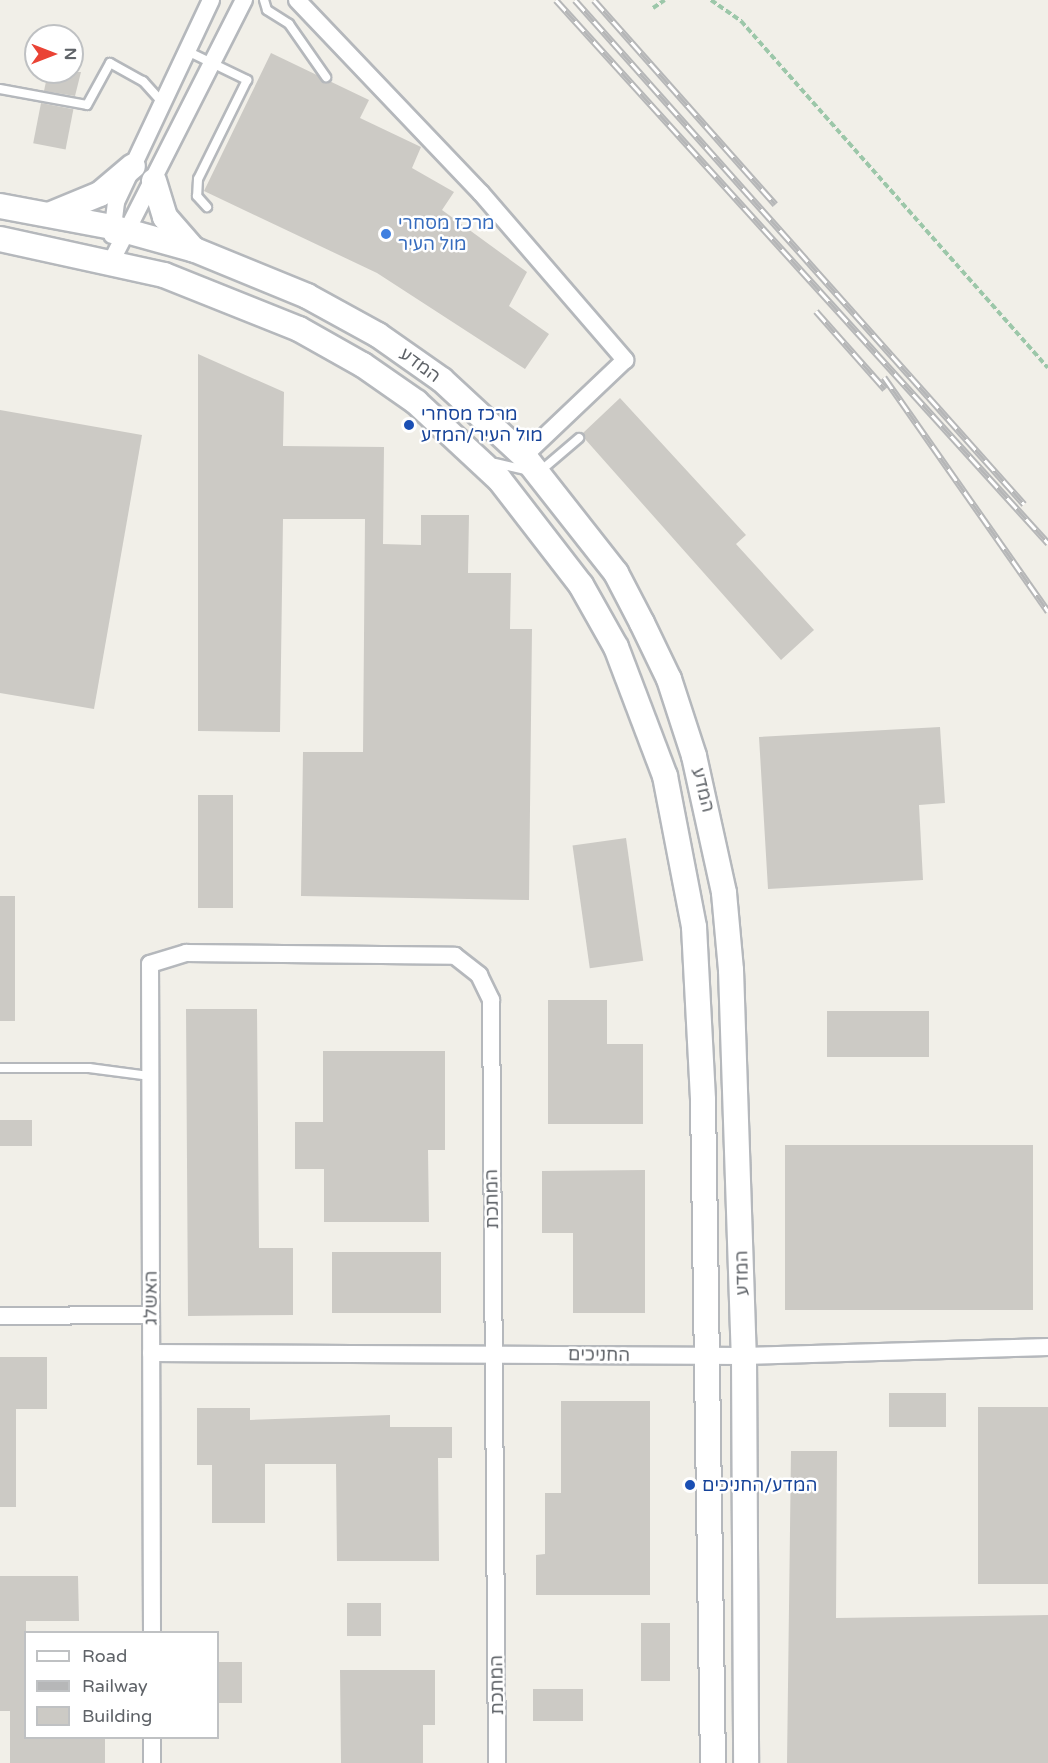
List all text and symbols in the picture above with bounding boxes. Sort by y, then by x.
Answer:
north arrow [24,24,84,84]
text: N [60,48,80,60]
place label: מרכז מסחרי מול העיר [398,213,495,256]
marker: מרכז מסחרי מול העיר [379,227,393,241]
street label: המדע [395,343,445,387]
place label: מרכז מסחרי מול העיר/המדע [421,404,543,446]
marker: מרכז מסחרי מול העיר/המדע [402,418,416,432]
street label: המדע [687,765,719,815]
street label: המתכת [481,1169,503,1229]
street label: המדע [731,1250,753,1296]
street label: האשלג [140,1271,162,1325]
street label: החניכים [568,1344,630,1366]
place label: המדע/החניכים [702,1474,817,1496]
marker: המדע/החניכים [683,1478,697,1492]
legend [24,1631,219,1739]
text: Road [82,1645,127,1667]
street label: המתכת [486,1655,508,1715]
text: Railway [82,1675,148,1697]
text: Building [82,1705,152,1727]

